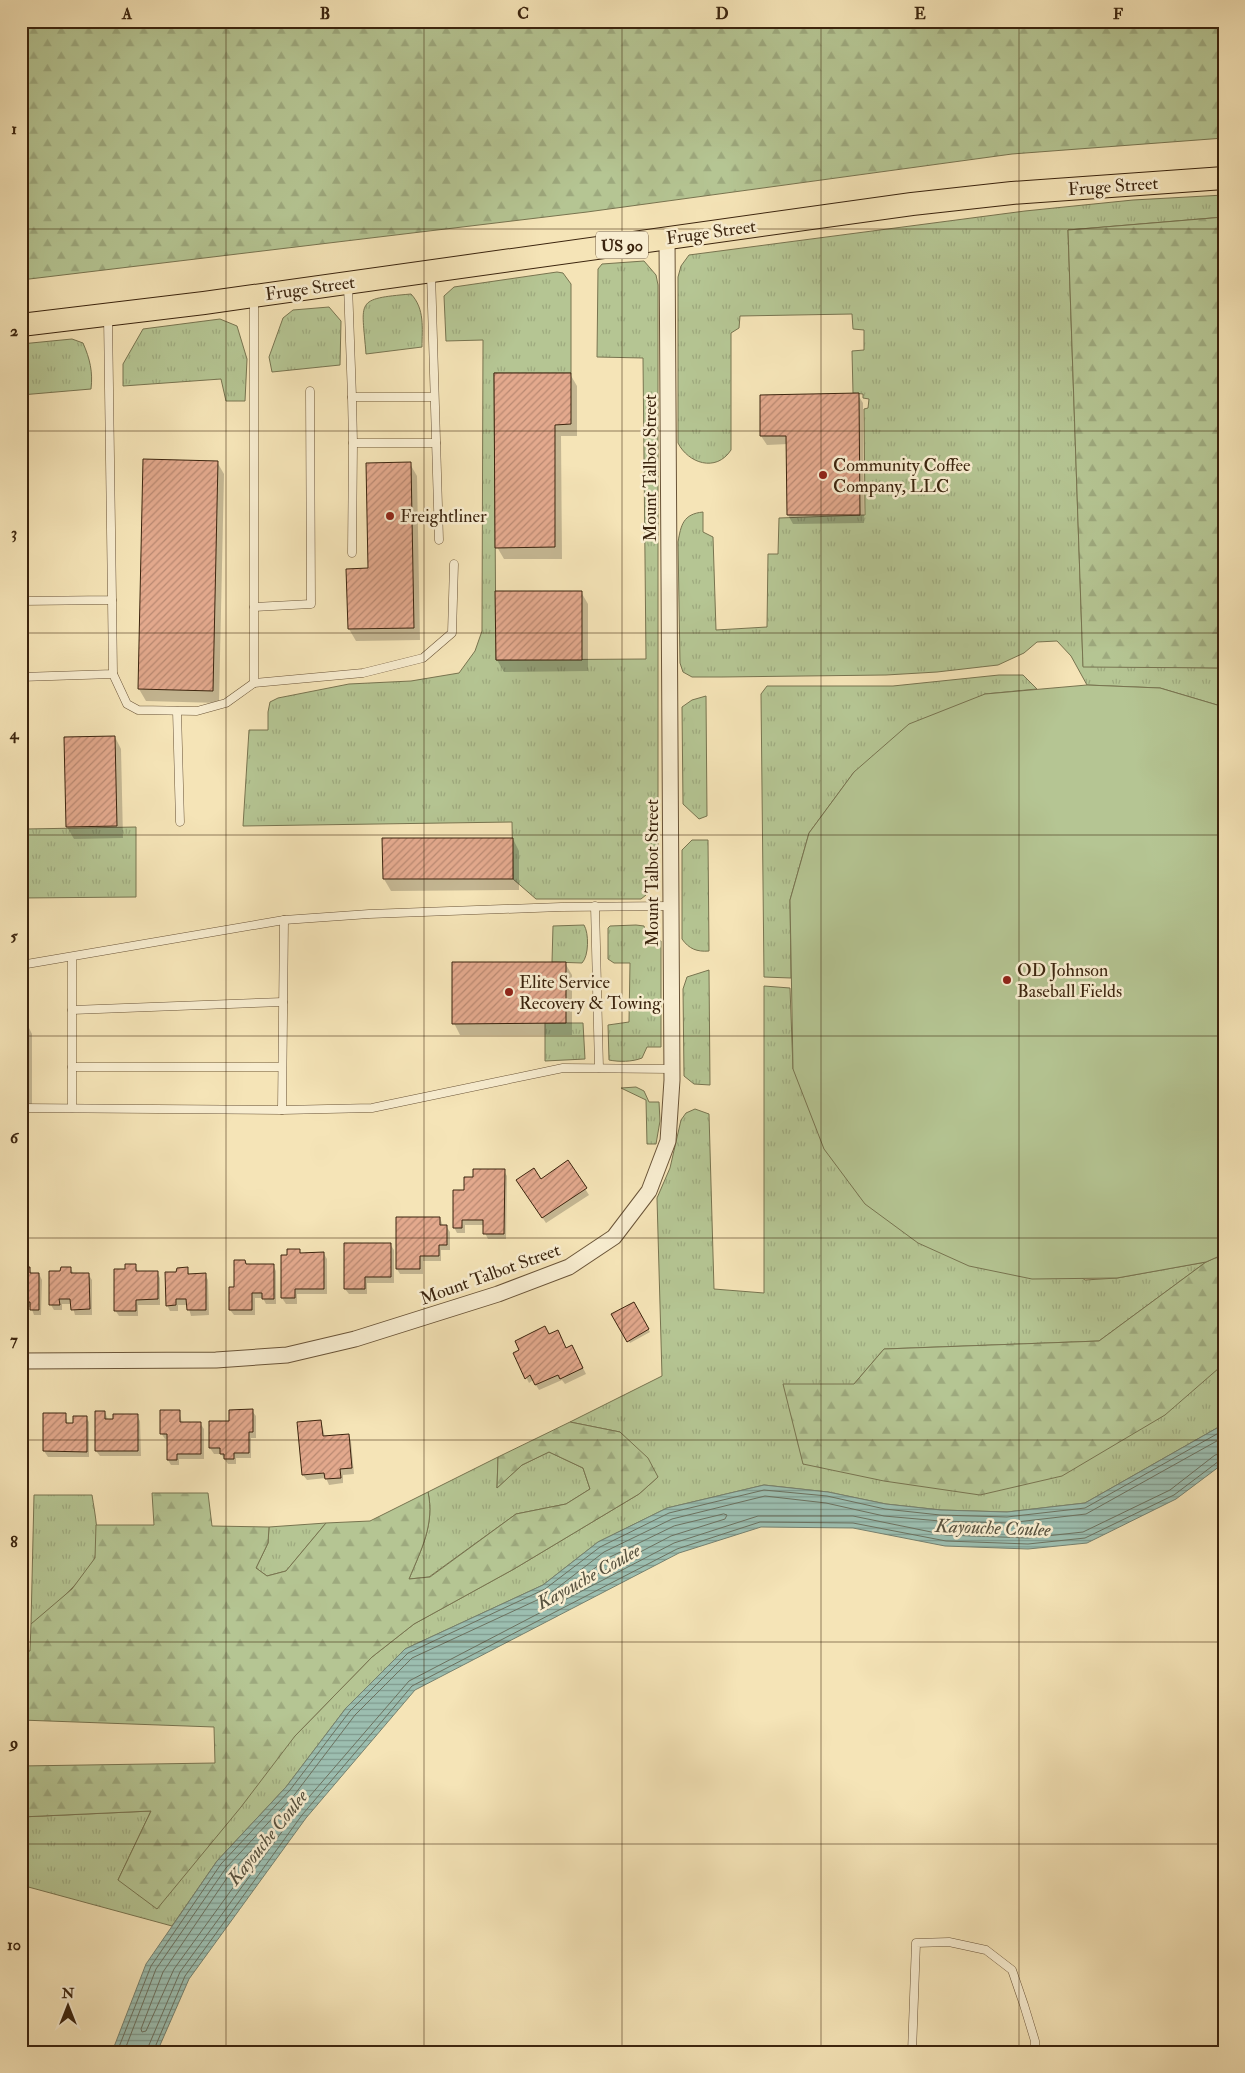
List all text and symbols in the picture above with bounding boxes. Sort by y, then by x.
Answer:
text: A [121,4,133,24]
text: B [320,4,330,24]
text: C [517,4,529,24]
text: D [715,4,729,24]
text: E [914,4,926,24]
text: F [1113,4,1123,24]
text: 1 [11,119,17,139]
street label: Fruge Street [1067,172,1159,201]
street label: Fruge Street [665,215,758,250]
road number: US 90 [596,232,648,258]
street label: Fruge Street [264,271,357,306]
text: 2 [10,321,18,341]
street label: Mount Talbot Street [639,394,662,542]
place label: Community Coffee Company, LLC [833,454,971,498]
marker: Community Coffee Company, LLC [817,469,829,481]
place label: Freightliner [400,505,487,528]
marker: Freightliner [384,510,396,522]
text: 3 [11,523,17,543]
text: 4 [9,724,20,744]
street label: Mount Talbot Street [641,799,664,947]
text: 5 [10,926,18,946]
place label: OD Johnson Baseball Fields [1017,959,1122,1003]
place label: Elite Service Recovery & Towing [519,971,662,1015]
marker: OD Johnson Baseball Fields [1001,974,1013,986]
marker: Elite Service Recovery & Towing [503,986,515,998]
text: 6 [10,1128,20,1148]
street label: Mount Talbot Street [417,1238,564,1311]
text: 7 [10,1330,18,1350]
water label: Kayouche Coulee [934,1514,1052,1542]
text: 8 [10,1532,18,1552]
water label: Kayouche Coulee [531,1538,645,1616]
text: 9 [8,1733,18,1753]
water label: Kayouche Coulee [222,1785,314,1891]
text: 10 [7,1935,21,1955]
north arrow [42,1980,92,2030]
text: N [61,1985,75,2002]

